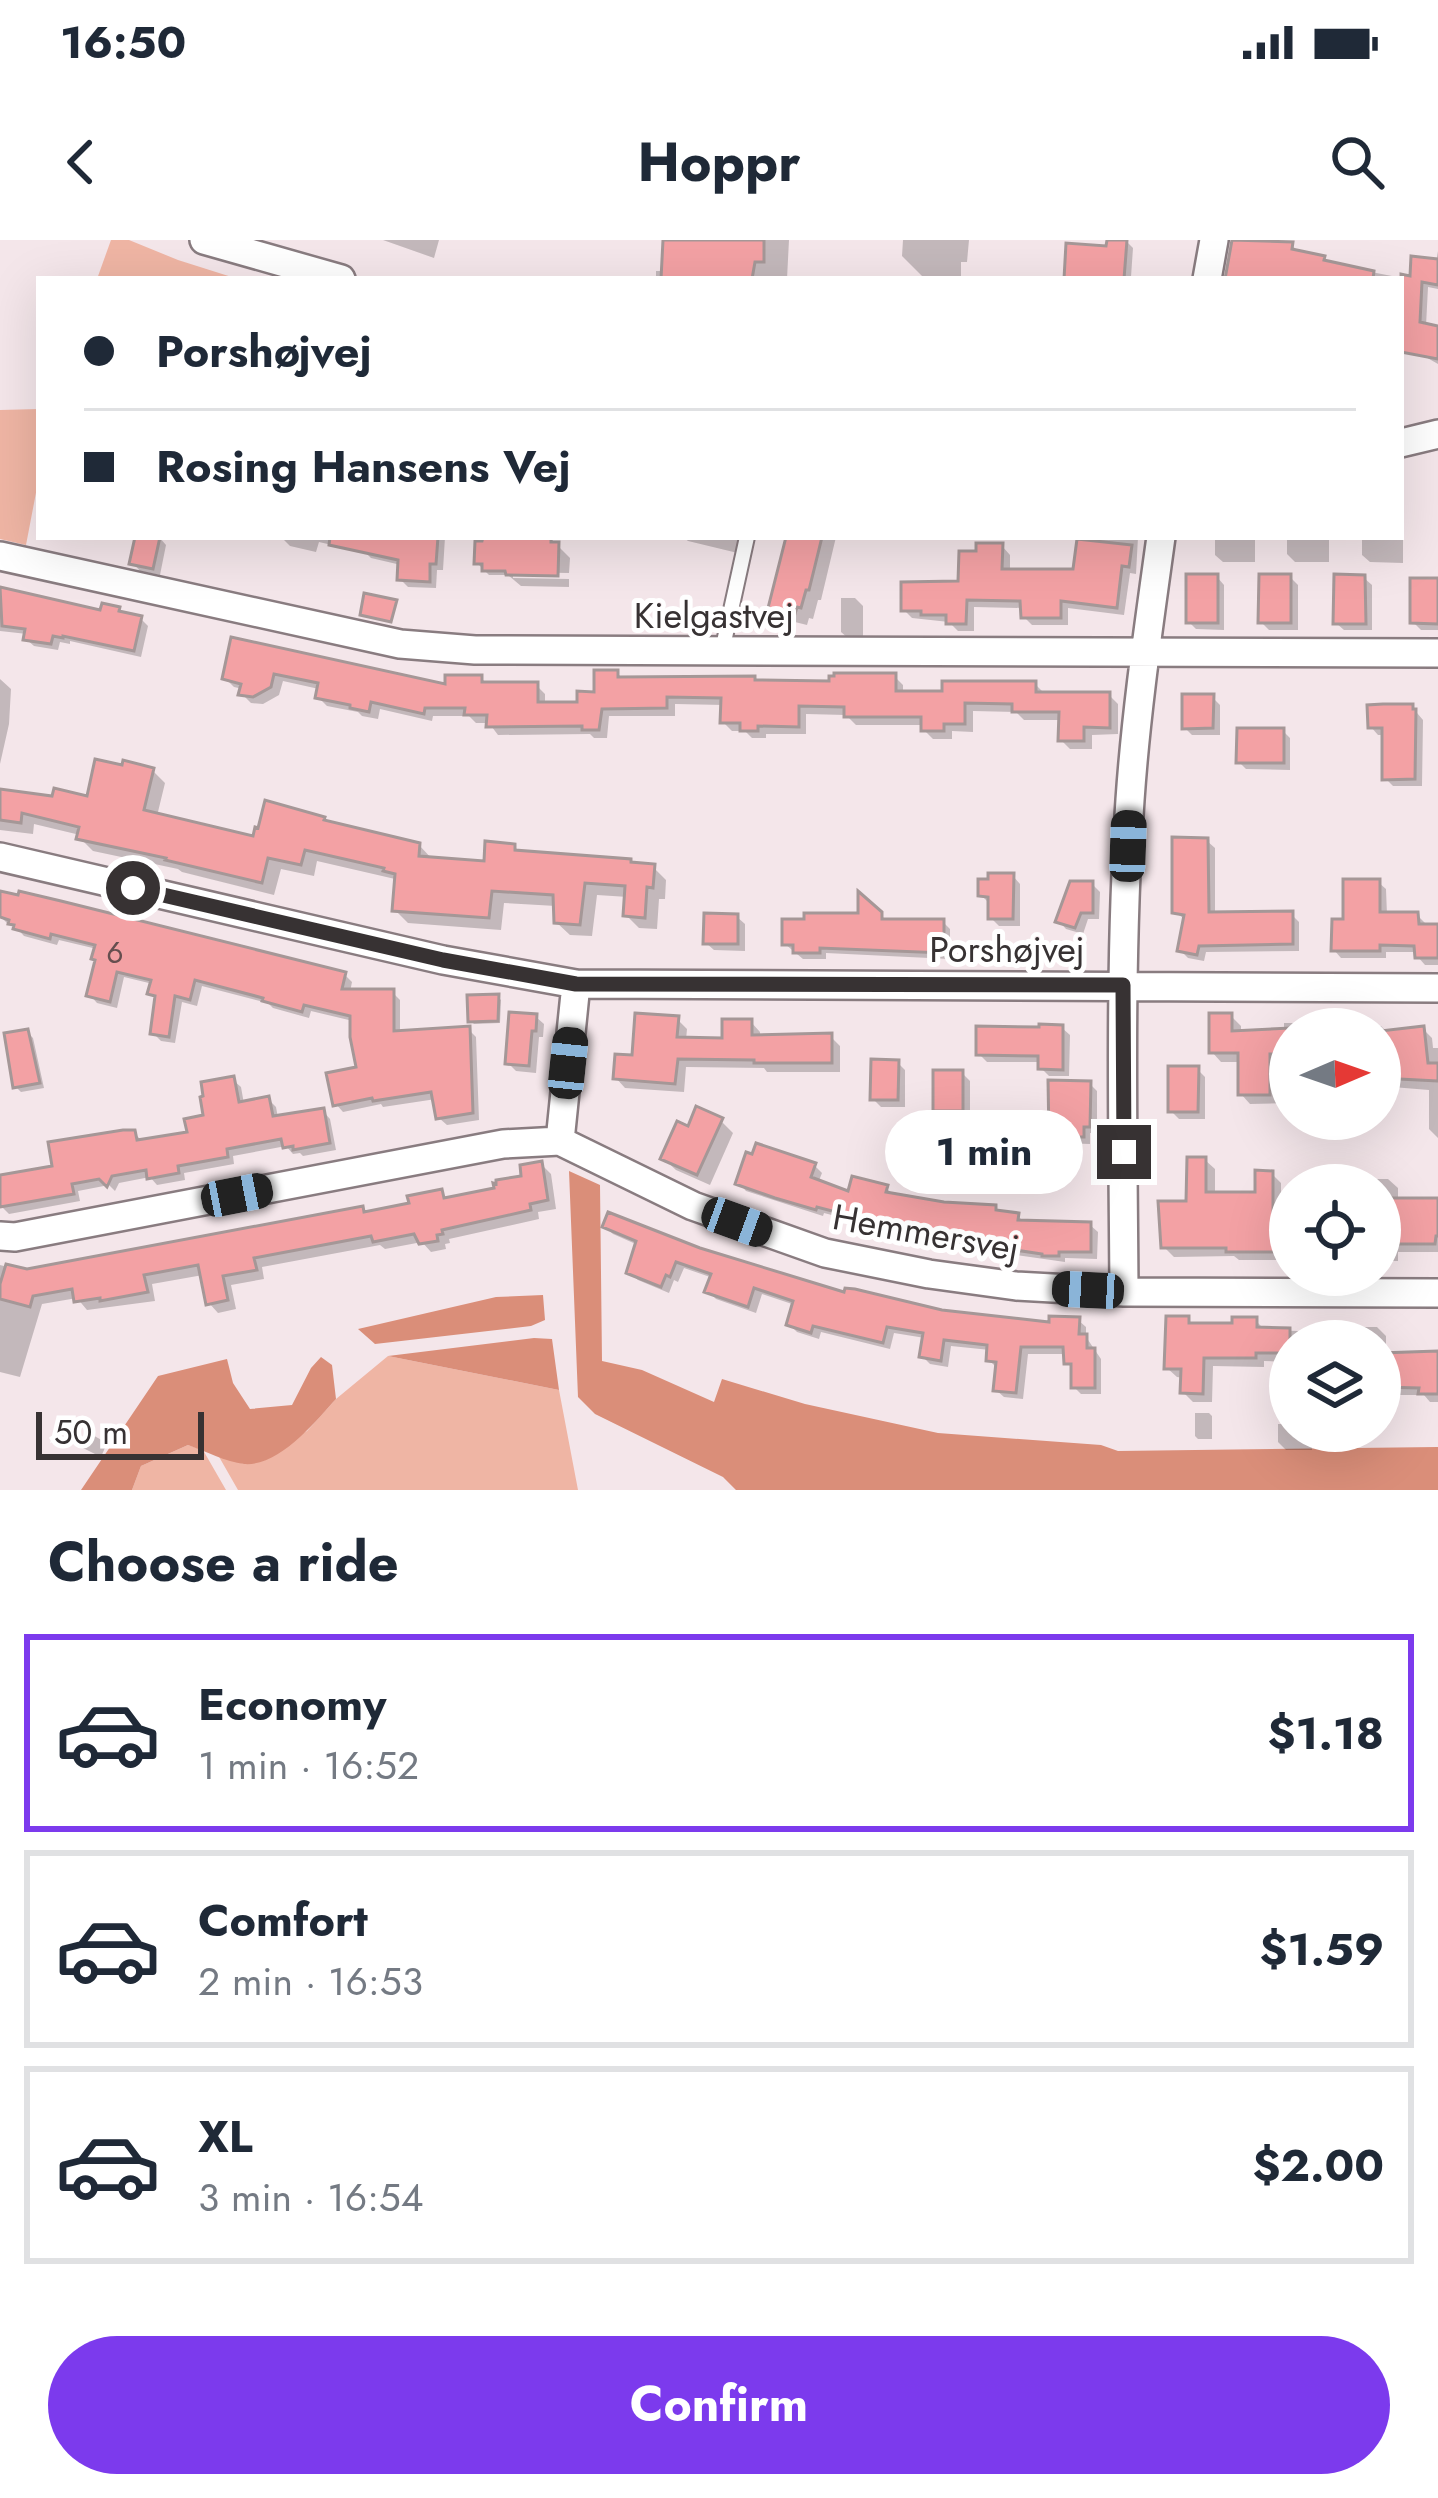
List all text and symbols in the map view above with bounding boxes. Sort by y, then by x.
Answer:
text: 16:50 [60,10,186,75]
text: Hoppr [637,123,801,201]
icon: back [48,129,114,195]
icon: search [1324,129,1390,195]
text: Porshøjvej [156,319,372,384]
text: Rosing Hansens Vej [156,434,571,499]
street label: Kielgastvej [634,589,794,641]
car [1109,809,1147,883]
route start [106,861,160,915]
street label: Porshøjvej [929,923,1085,975]
house number: 6 [106,931,124,974]
north arrow [1269,1008,1401,1140]
map controls [1269,1008,1401,1452]
car [546,1025,590,1101]
callout: 1 min [884,1110,1082,1194]
text: 1 min [936,1123,1032,1180]
route end [1097,1125,1151,1179]
button: locate [1269,1164,1401,1296]
car [198,1170,276,1220]
street label: Hemmersvej [829,1190,1023,1274]
car [697,1193,777,1251]
car [1051,1270,1125,1310]
button: layers [1269,1320,1401,1452]
scale bar [36,1406,204,1459]
text: 50 m [54,1409,128,1456]
text: Choose a ride [48,1523,399,1601]
text: Economy [198,1672,386,1737]
icon: car [54,1679,162,1787]
text: $1.18 [1267,1701,1384,1766]
text: 1 min · 16:52 [198,1737,419,1794]
text: Comfort [198,1888,368,1953]
icon: car [54,1895,162,2003]
text: $1.59 [1259,1917,1384,1982]
text: 2 min · 16:53 [198,1953,423,2010]
text: XL [198,2104,253,2169]
icon: car [54,2111,162,2219]
text: $2.00 [1252,2133,1384,2198]
text: 3 min · 16:54 [198,2169,424,2226]
button: Confirm [48,2336,1390,2474]

